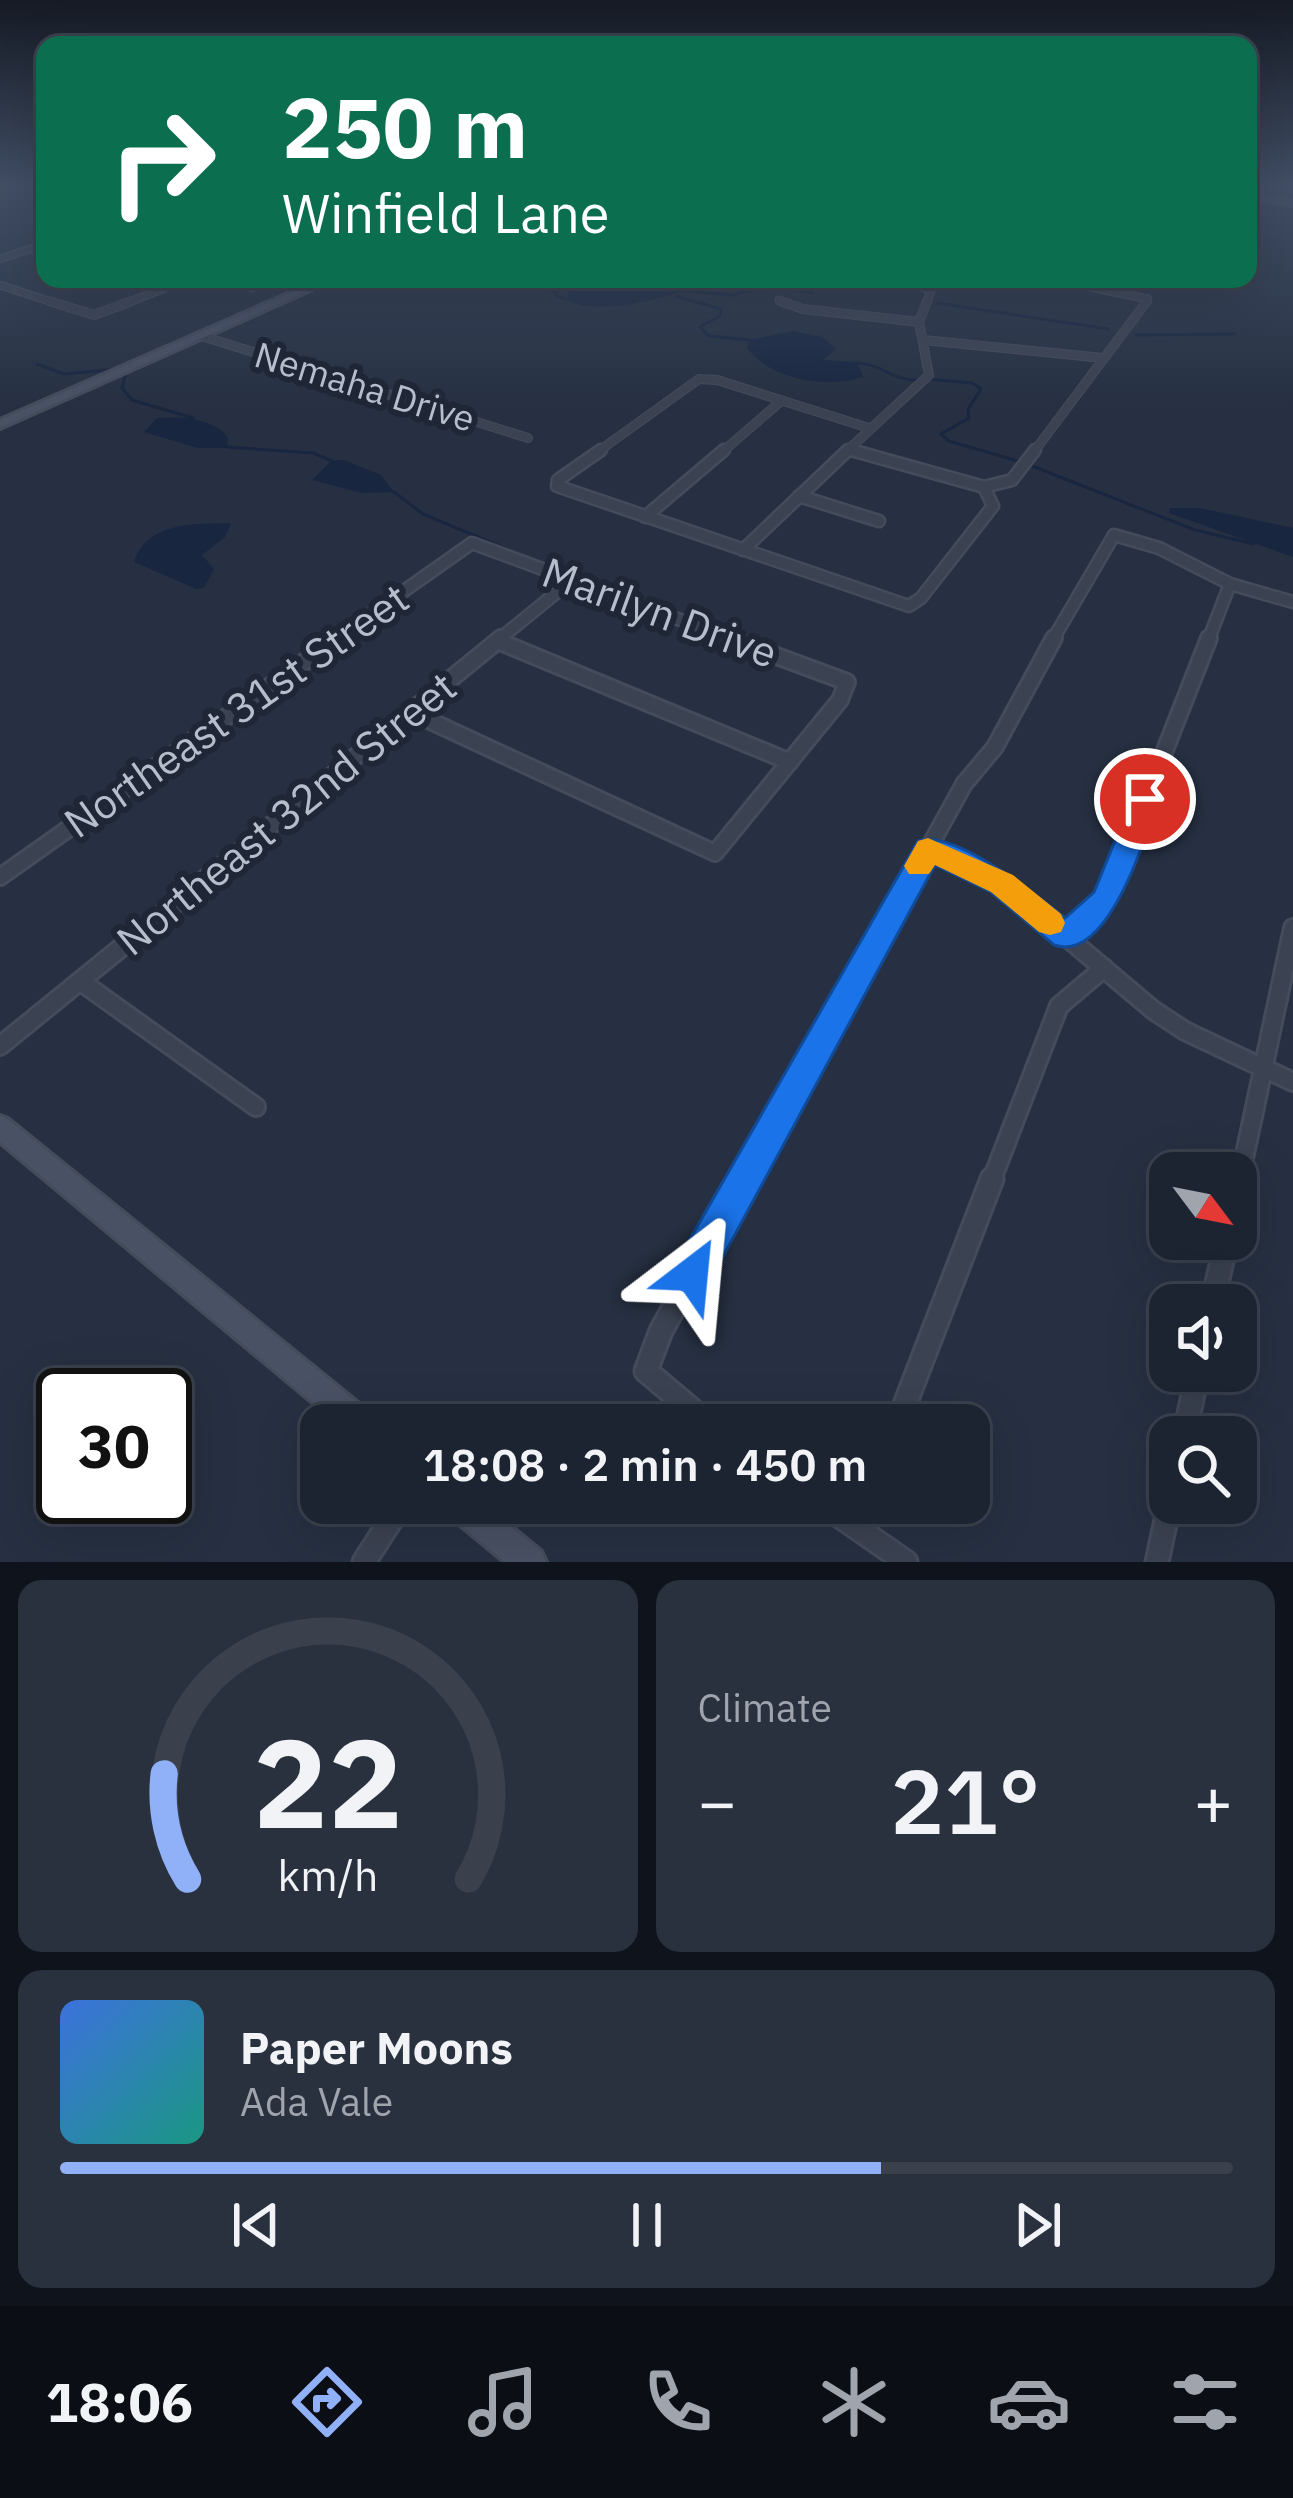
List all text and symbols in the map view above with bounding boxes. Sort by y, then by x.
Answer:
text: 250 m [282,72,528,181]
icon: right [84,84,240,240]
text: Winfield Lane [282,178,609,248]
street label: Nemaha Drive [249,330,481,442]
street label: Marilyn Drive [535,544,785,680]
street label: Northeast 31st Street [53,570,419,850]
street label: Northeast 32nd Street [105,659,467,967]
pin [1094,748,1196,850]
icon: arrive [1112,766,1178,832]
north arrow [1149,1152,1257,1260]
map controls [1149,1152,1257,1524]
position arrow [629,1211,755,1337]
button: sound [1149,1284,1257,1392]
speed limit sign: 30 [36,1368,192,1524]
button: search [1149,1416,1257,1524]
text: 18:08 · 2 min · 450 m [423,1435,867,1493]
text: Climate [698,1682,832,1733]
text: 22 [253,1700,403,1862]
text: 21° [890,1742,1040,1859]
text: − [698,1758,737,1844]
text: + [1193,1758,1233,1844]
text: km/h [277,1847,378,1903]
text: Paper Moons [240,2018,513,2076]
text: Ada Vale [240,2076,393,2127]
icon: previous [223,2192,289,2258]
icon: pause [614,2192,680,2258]
icon: next [1005,2192,1071,2258]
icon: directions [285,2360,369,2444]
icon: music [461,2360,545,2444]
icon: phone [636,2360,720,2444]
icon: climate [812,2360,896,2444]
icon: car [987,2360,1071,2444]
icon: filters [1163,2360,1247,2444]
text: 18:06 [46,2367,193,2437]

